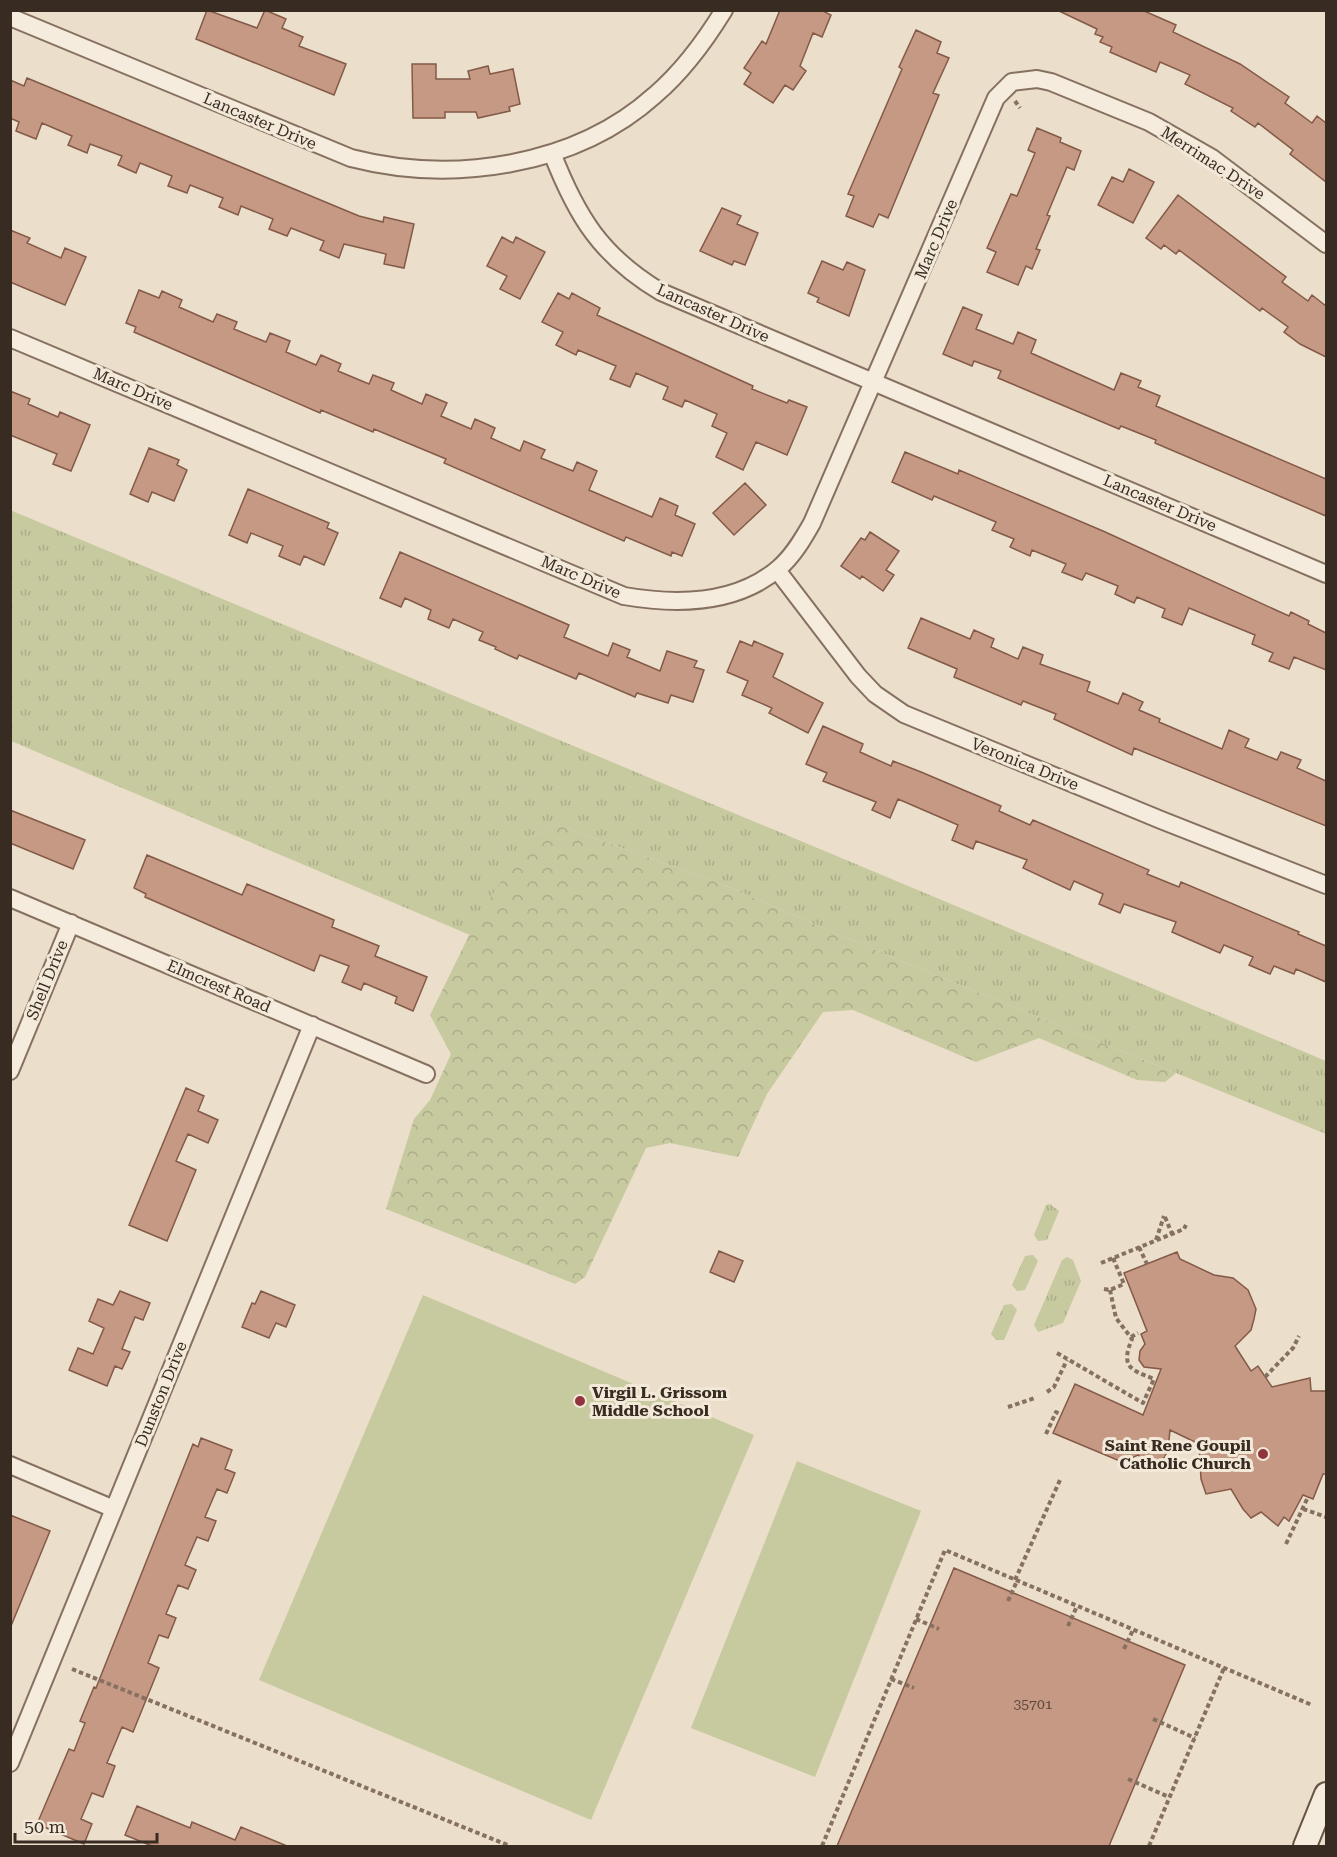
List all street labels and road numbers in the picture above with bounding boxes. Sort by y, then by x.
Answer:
street label: Lancaster Drive [200,89,320,154]
street label: Merrimac Drive [1157,122,1269,204]
street label: Marc Drive [911,196,961,282]
street label: Lancaster Drive [654,280,772,346]
street label: Marc Drive [90,364,176,414]
street label: Lancaster Drive [1100,471,1220,536]
street label: Marc Drive [538,552,624,602]
street label: Veronica Drive [968,734,1082,794]
street label: Shell Drive [22,937,72,1023]
street label: Elmcrest Road [164,956,274,1016]
street label: Dunston Drive [131,1338,191,1450]

